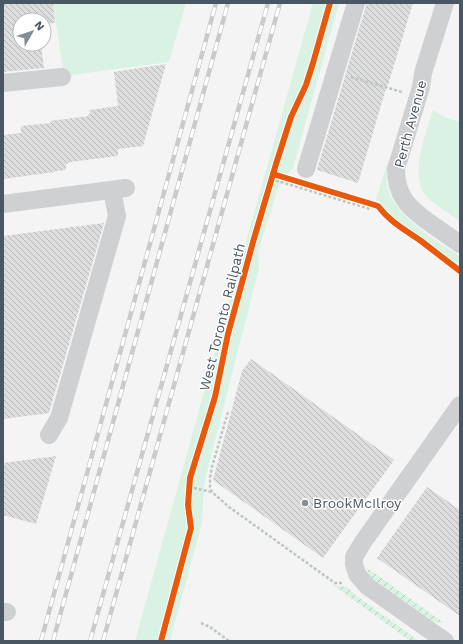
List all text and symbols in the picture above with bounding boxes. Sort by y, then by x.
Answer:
north arrow [12,12,52,52]
text: N [32,19,47,33]
street label: Perth Avenue [391,78,429,170]
street label: West Toronto Railpath [196,241,248,393]
place label: BrookMcIlroy [313,495,402,511]
marker: BrookMcIlroy [300,498,310,508]

